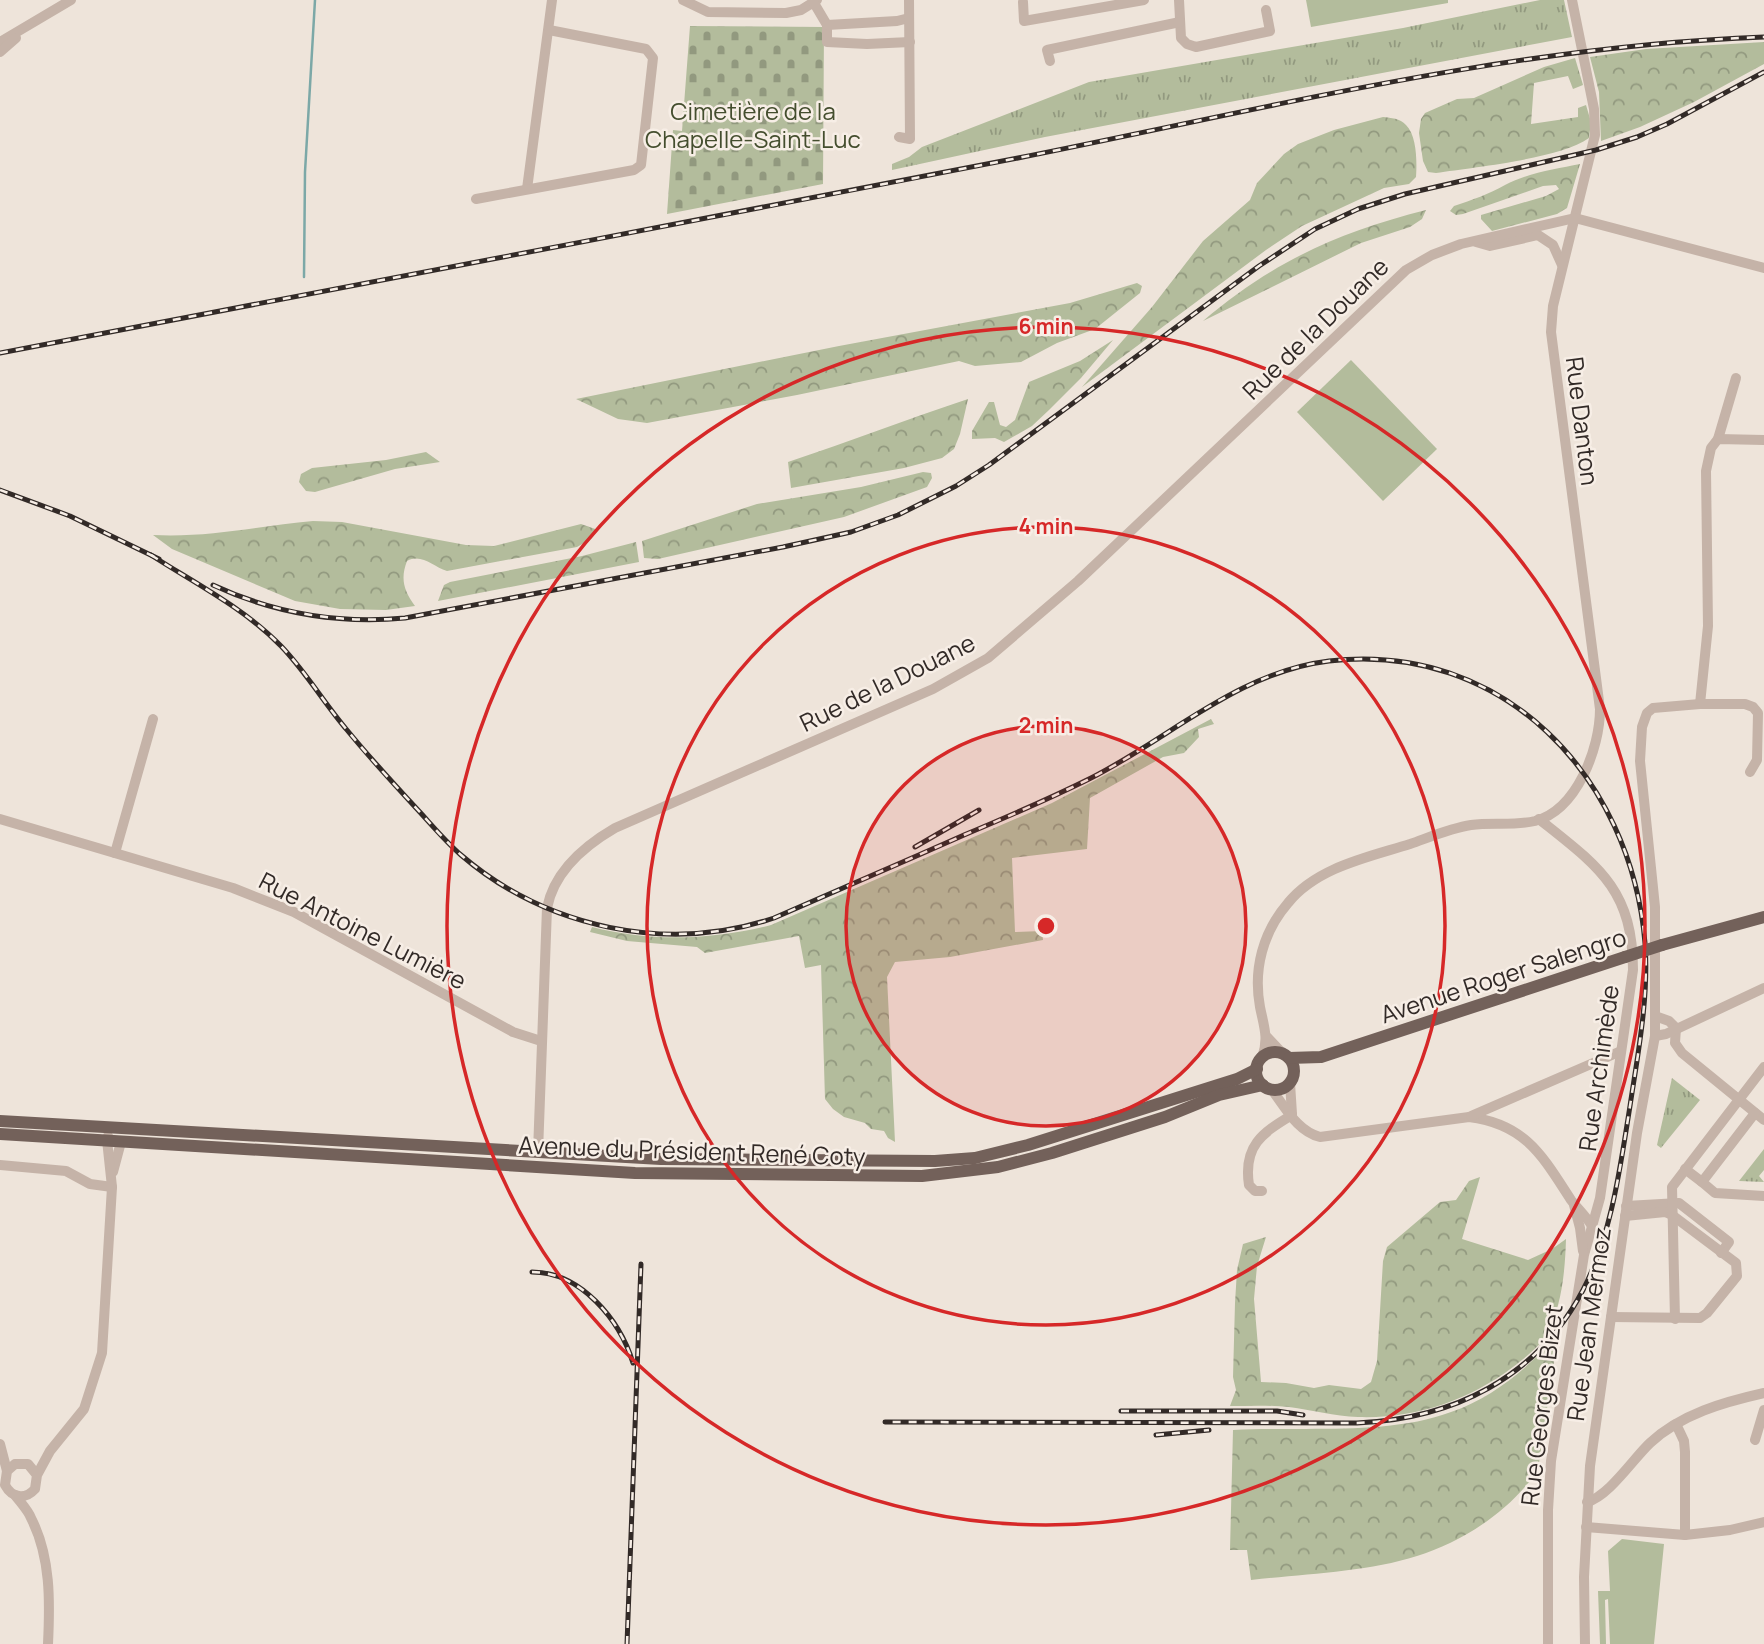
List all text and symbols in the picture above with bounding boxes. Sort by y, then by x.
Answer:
park label: Cimetière de la Chapelle-Saint-Luc [645,94,861,155]
street label: Rue de la Douane [1235,250,1395,406]
text: 6 min [1018,312,1074,340]
street label: Rue Danton [1559,355,1607,487]
text: 4 min [1019,512,1073,540]
street label: Rue de la Douane [794,625,980,739]
text: 2 min [1019,711,1073,739]
street label: Rue Antoine Lumière [254,863,472,997]
centre of rings [1034,914,1058,938]
street label: Avenue Roger Salengro [1376,920,1630,1030]
street label: Rue Archimède [1570,983,1626,1153]
street label: Avenue du Président René Coty [518,1127,866,1173]
street label: Rue Jean Mermoz [1558,1225,1618,1423]
street label: Rue Georges Bizet [1512,1302,1570,1508]

